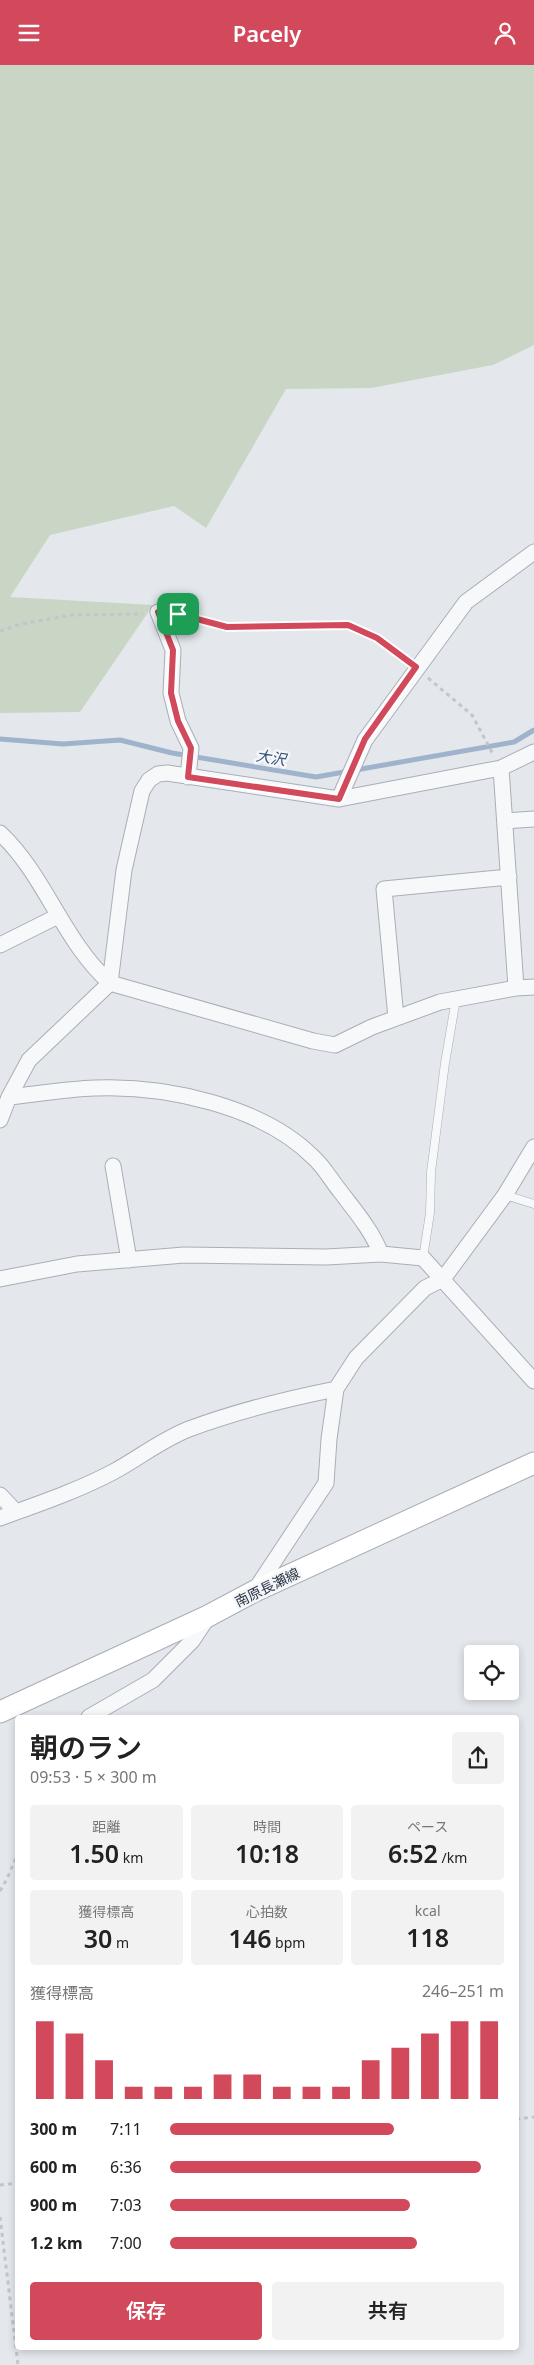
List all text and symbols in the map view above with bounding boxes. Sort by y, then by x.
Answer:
text: Pacely [233,18,301,48]
icon: menu [15,19,43,47]
icon: person [491,19,519,47]
pin [157,593,199,635]
icon: arrive [164,600,192,628]
water label: 大沢 [255,745,289,770]
street label: 南原長瀬線 [231,1563,303,1611]
map controls [464,1645,519,1700]
button: locate [464,1645,519,1700]
text: 朝のラン [30,1728,142,1766]
button: share [452,1732,504,1784]
text: 09:53 · 5 × 300 m [30,1766,157,1788]
text: 距離 [92,1817,120,1836]
text: 時間 [253,1817,281,1836]
text: ペース [407,1817,448,1836]
text: 1.50 [69,1836,119,1870]
text: 10:18 [235,1836,299,1870]
text: 6:52 [388,1836,438,1870]
text: km [119,1848,143,1867]
text: /km [438,1848,467,1867]
text: kcal [415,1901,441,1920]
text: 獲得標高 [78,1902,134,1921]
text: 心拍数 [246,1902,288,1921]
text: 118 [406,1920,449,1954]
text: 30 [84,1921,112,1955]
text: 146 [229,1921,271,1955]
text: m [112,1933,129,1952]
text: bpm [271,1933,305,1952]
text: 246–251 m [422,1980,504,2002]
text: 獲得標高 [30,1982,94,2004]
text: 300 m [30,2118,77,2140]
text: 7:11 [110,2118,142,2140]
text: 600 m [30,2156,77,2178]
text: 6:36 [110,2156,142,2178]
text: 900 m [30,2194,77,2216]
text: 7:03 [110,2194,142,2216]
text: 1.2 km [30,2232,82,2254]
text: 7:00 [110,2232,142,2254]
button: 保存 [30,2282,262,2340]
button: 共有 [272,2282,504,2340]

